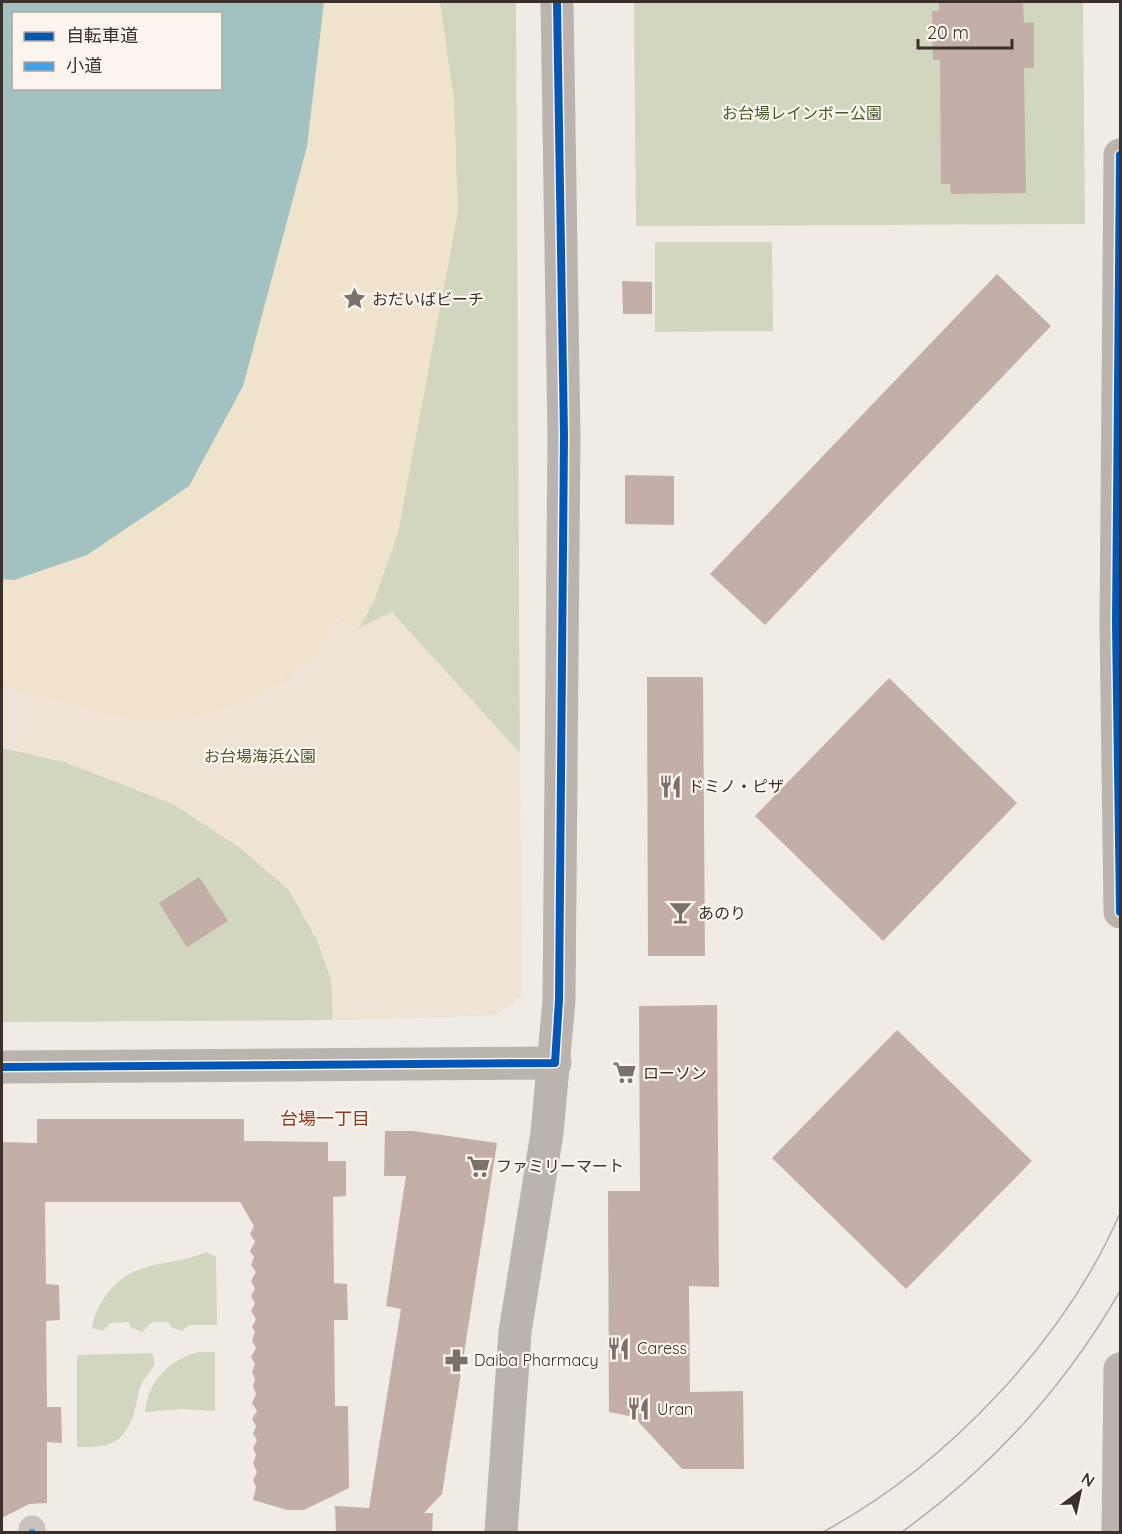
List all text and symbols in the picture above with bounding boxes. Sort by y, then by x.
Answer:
legend [12,12,222,90]
scale bar [918,12,1012,50]
text: 20 m [927,21,969,44]
text: 自転車道 [66,24,138,47]
text: 小道 [66,54,102,77]
park label: お台場レインボー公園 [722,103,882,123]
place icon: おだいばビーチ [341,286,367,312]
place label: おだいばビーチ [372,289,484,309]
park label: お台場海浜公園 [204,746,316,766]
restaurant icon: ドミノ・ピザ [657,773,683,799]
place label: ドミノ・ピザ [688,776,784,796]
bar icon: あのり [667,900,693,926]
place label: あのり [698,903,746,923]
supermarket icon: ローソン [612,1060,638,1086]
place label: ローソン [643,1063,707,1083]
district label: 台場一丁目 [280,1107,370,1130]
supermarket icon: ファミリーマート [465,1153,491,1179]
place label: ファミリーマート [496,1156,624,1176]
restaurant icon: Caress [606,1335,632,1361]
place label: Caress [637,1338,687,1358]
pharmacy icon: Daiba Pharmacy [443,1347,469,1373]
place label: Daiba Pharmacy [474,1350,599,1370]
restaurant icon: Uran [626,1396,652,1422]
place label: Uran [657,1399,693,1419]
north arrow [1050,1462,1110,1522]
text: N [1078,1468,1099,1491]

